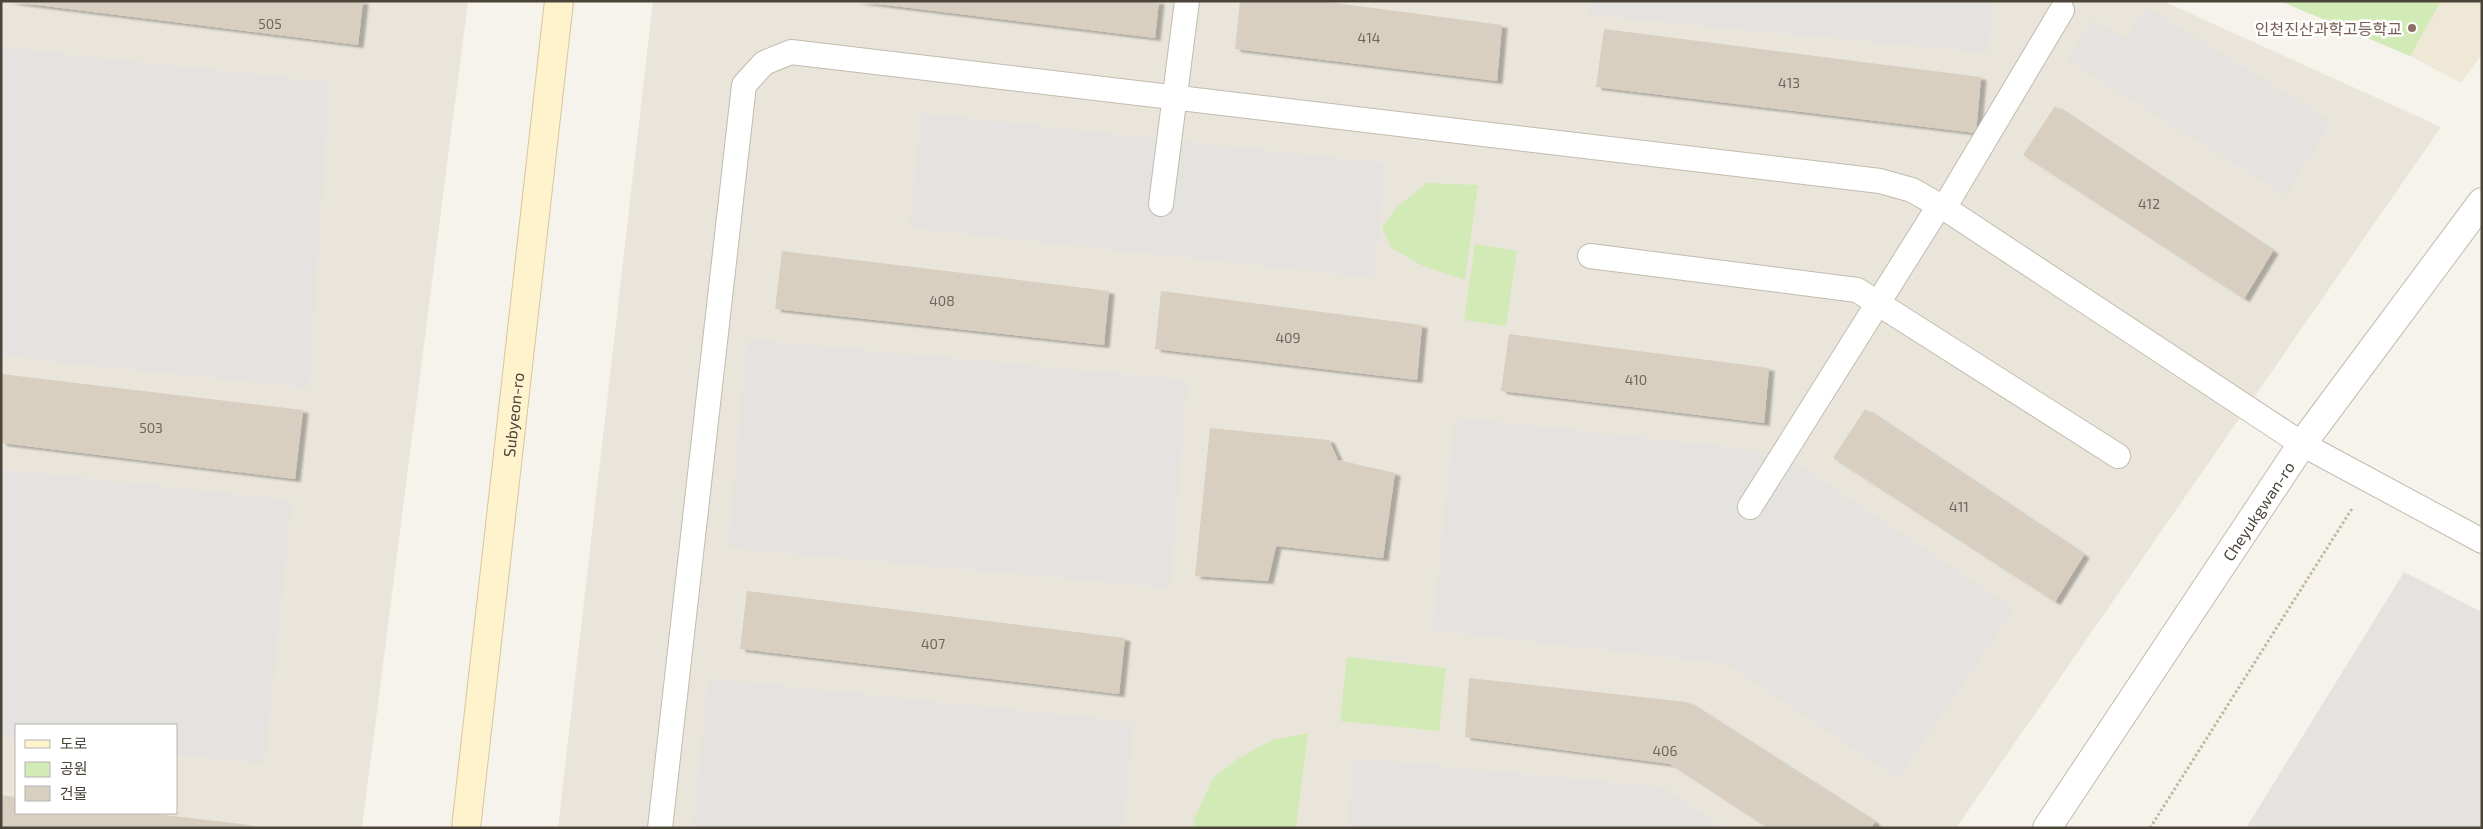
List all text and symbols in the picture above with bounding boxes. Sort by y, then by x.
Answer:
house number: 505 [258,15,282,32]
place label: 인천진산과학고등학교 [2255,19,2402,38]
marker: 인천진산과학고등학교 [2406,22,2418,34]
house number: 414 [1358,29,1380,46]
house number: 413 [1778,74,1800,91]
house number: 412 [2138,195,2160,212]
house number: 408 [929,292,955,309]
house number: 409 [1275,329,1301,346]
street label: Subyeon-ro [498,371,527,458]
house number: 410 [1625,371,1647,388]
house number: 503 [139,419,163,436]
street label: Cheyukgwan-ro [2218,457,2298,564]
house number: 411 [1949,498,1969,515]
house number: 407 [921,635,945,652]
legend [15,724,178,814]
text: 도로 [60,734,88,752]
house number: 406 [1652,742,1678,759]
text: 공원 [60,759,88,777]
text: 건물 [60,784,88,802]

